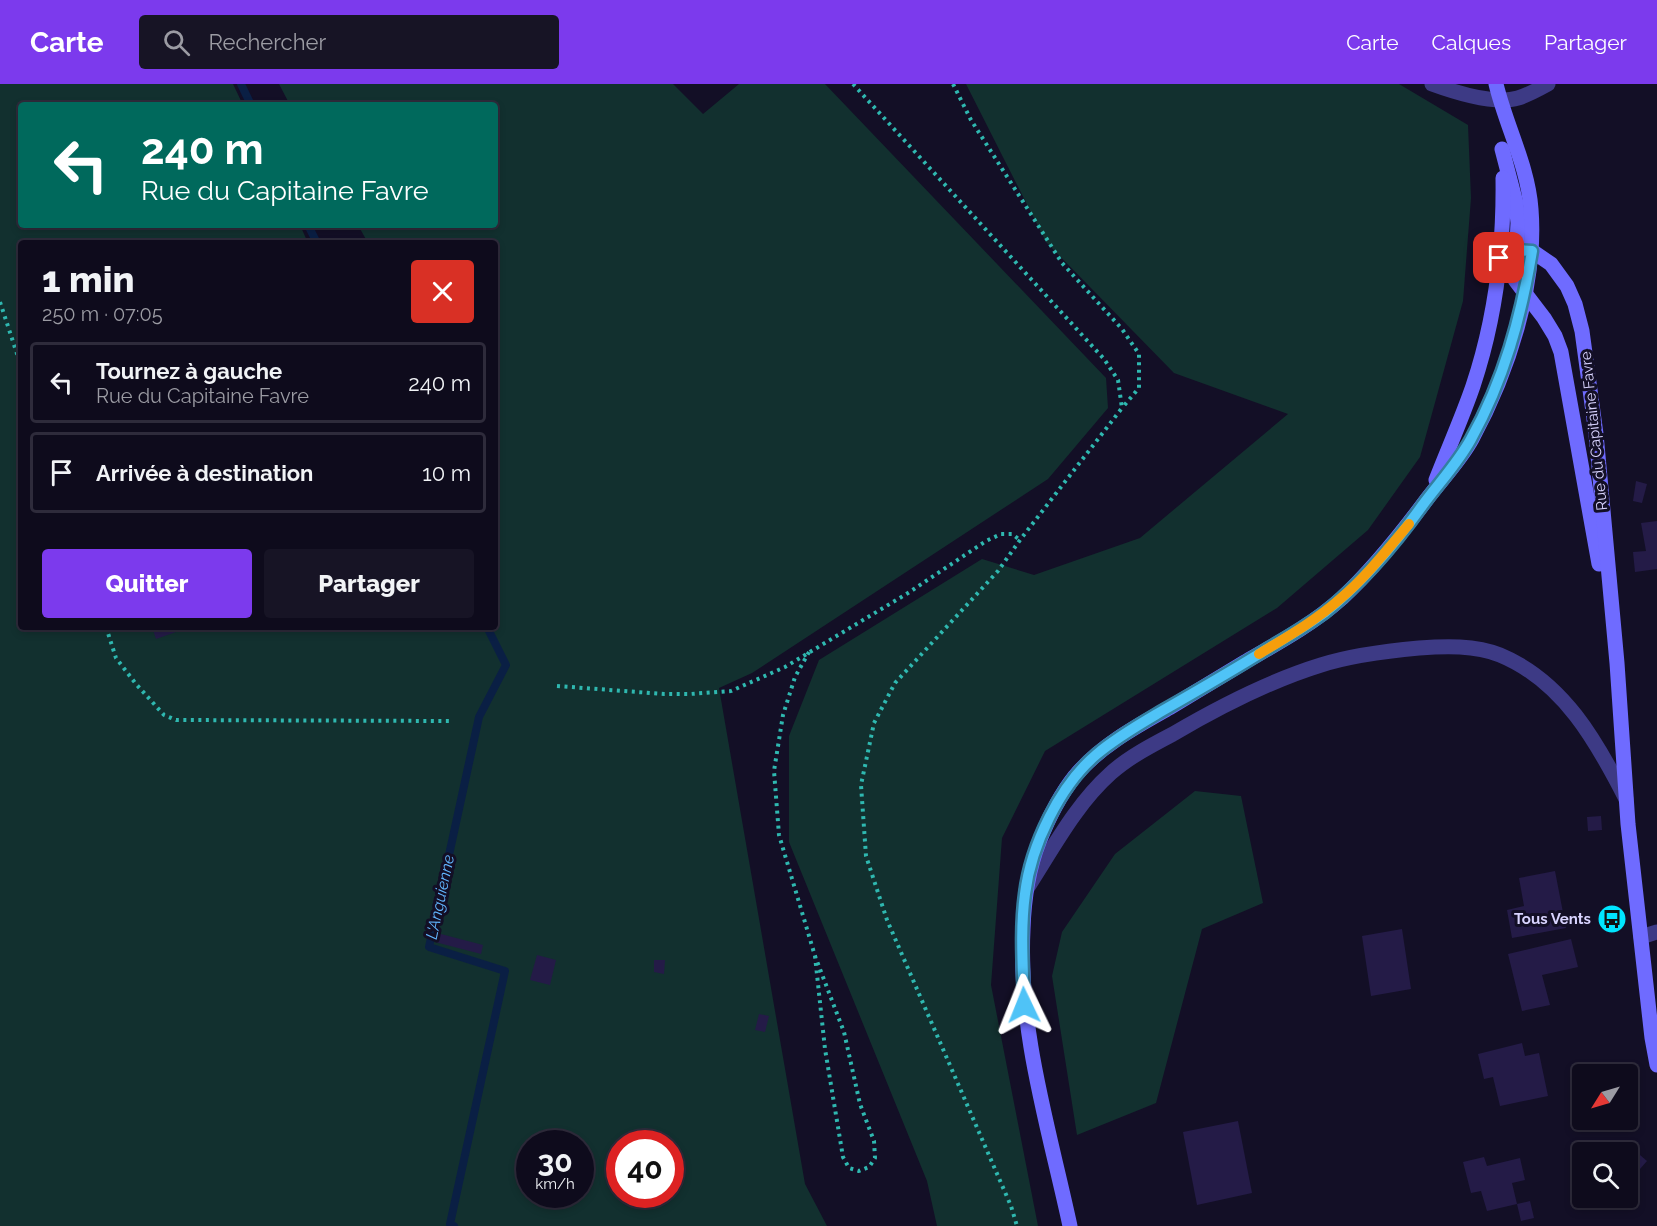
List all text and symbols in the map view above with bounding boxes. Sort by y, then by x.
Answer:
search box [139,15,559,69]
text: Carte [30,26,103,59]
icon: search [160,26,193,59]
text: Rechercher [208,29,326,55]
text: Carte [1346,30,1399,55]
text: Calques [1432,30,1511,55]
text: Partager [1544,30,1627,55]
text: 240 m [141,125,264,174]
icon: left [42,126,120,204]
text: Rue du Capitaine Favre [141,175,429,206]
pin [1473,232,1524,283]
icon: arrive [1482,241,1515,274]
text: 1 min [42,258,134,300]
button: close [411,260,474,323]
text: 250 m · 07:05 [42,302,163,326]
street label: Rue du Capitaine Favre [1577,350,1611,511]
text: Tournez à gauche [96,358,282,384]
icon: left [45,366,78,399]
text: 240 m [408,370,471,396]
text: Rue du Capitaine Favre [96,384,309,408]
icon: arrive [45,456,78,489]
text: Arrivée à destination [96,460,313,486]
text: 10 m [422,460,471,486]
button: Quitter [42,549,252,618]
button: Partager [264,549,474,618]
water label: L'Anguienne [422,853,458,941]
bus stop icon: Tous Vents [1596,903,1628,935]
place label: Tous Vents [1514,910,1591,928]
position arrow [992,973,1056,1037]
north arrow [1572,1064,1638,1130]
map controls [1572,1064,1638,1208]
speed limit sign: 40 [606,1130,684,1208]
button: search [1572,1142,1638,1208]
text: 30 [537,1144,573,1179]
text: km/h [535,1175,575,1193]

